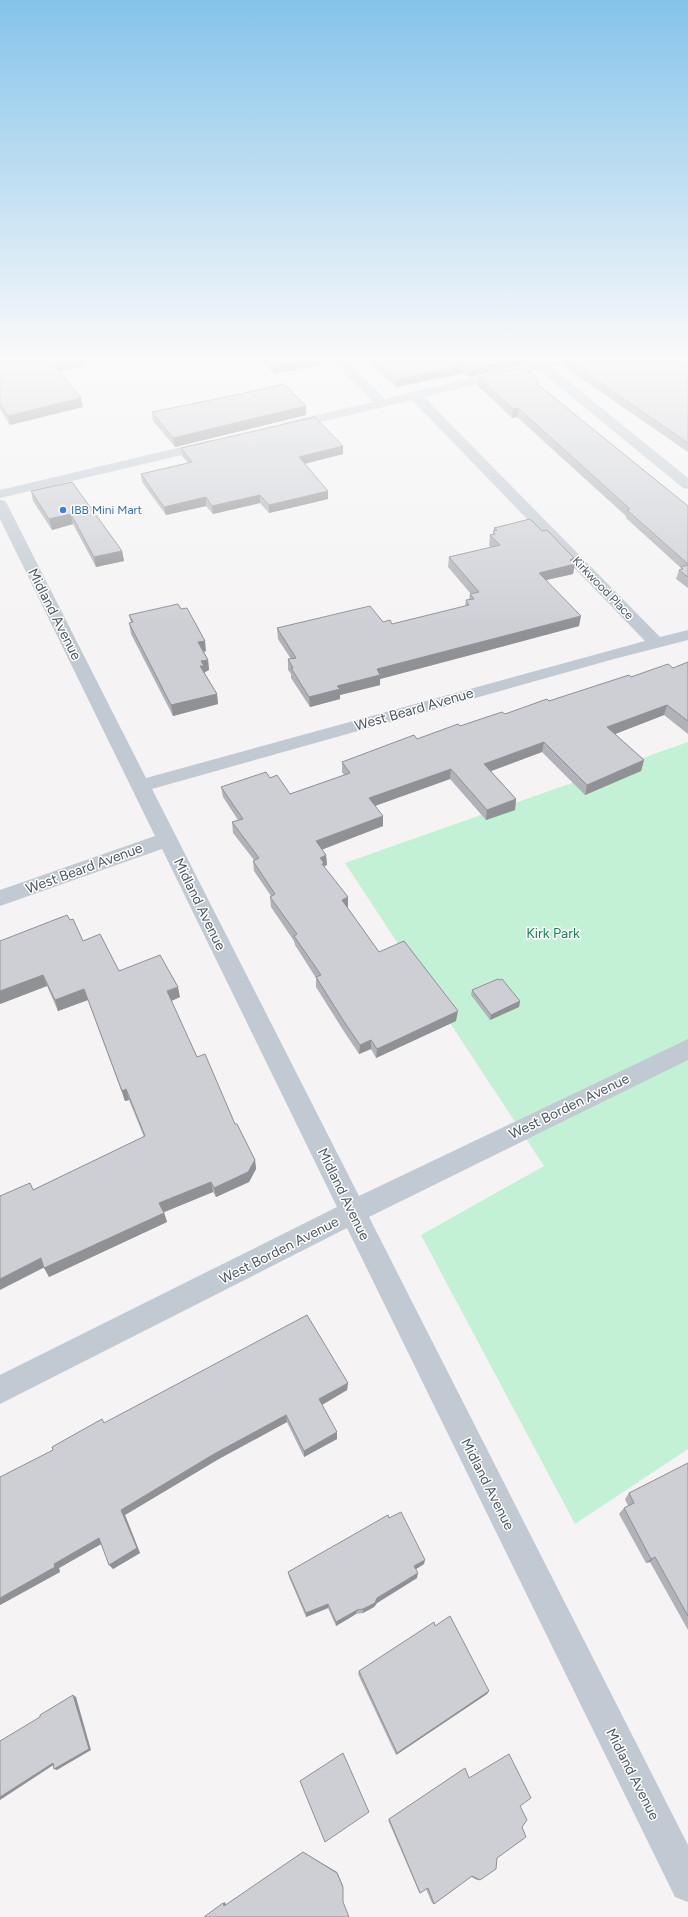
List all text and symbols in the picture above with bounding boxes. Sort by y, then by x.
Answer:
place label: IBB Mini Mart [71,503,143,517]
marker: IBB Mini Mart [58,505,68,515]
street label: Kirkwood Place [570,554,637,623]
street label: Midland Avenue [24,566,85,663]
street label: West Beard Avenue [353,684,476,735]
street label: West Beard Avenue [24,839,145,897]
street label: Midland Avenue [170,855,229,953]
park label: Kirk Park [526,925,580,942]
street label: West Borden Avenue [506,1070,632,1143]
street label: Midland Avenue [314,1145,373,1243]
street label: West Borden Avenue [217,1213,342,1288]
street label: Midland Avenue [457,1436,518,1533]
street label: Midland Avenue [602,1726,663,1823]

